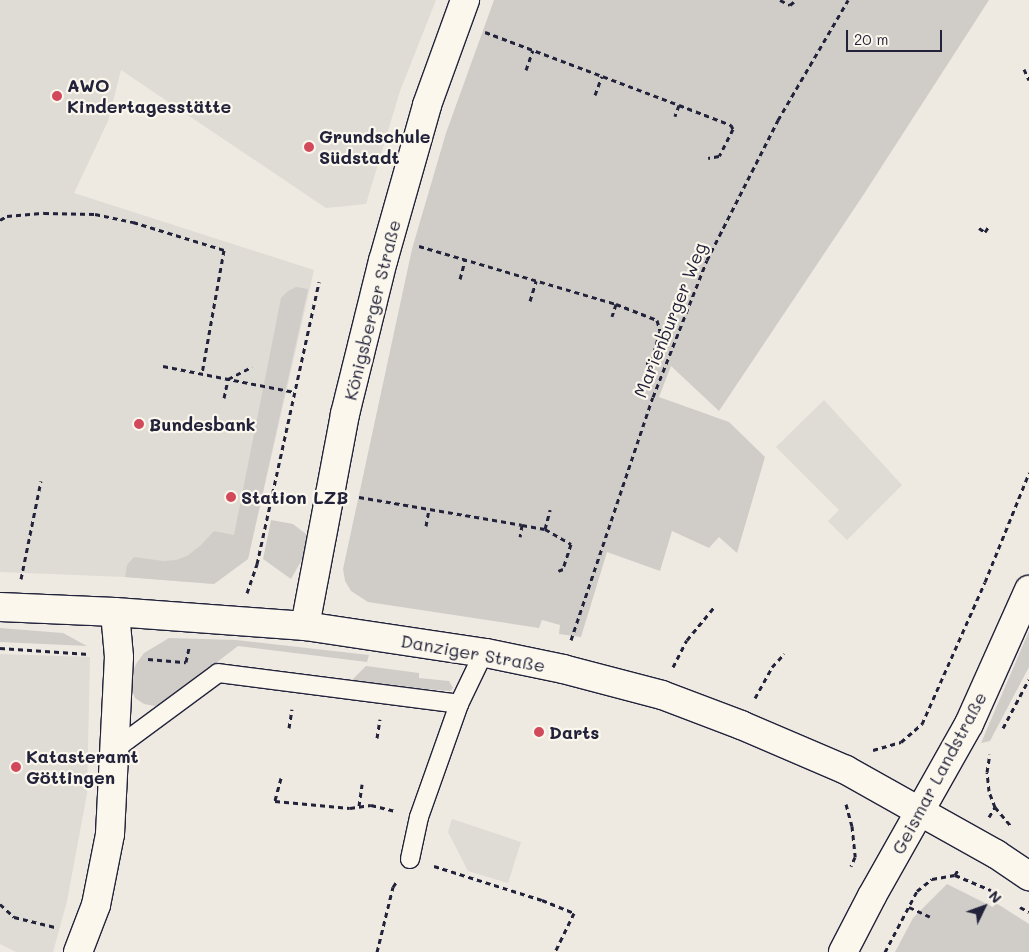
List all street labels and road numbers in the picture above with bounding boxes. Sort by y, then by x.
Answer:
street label: Königsberger Straße [339,218,405,402]
street label: Marienburger Weg [629,239,711,401]
street label: Danziger Straße [399,630,547,676]
street label: Geismar Landstraße [887,688,991,858]

